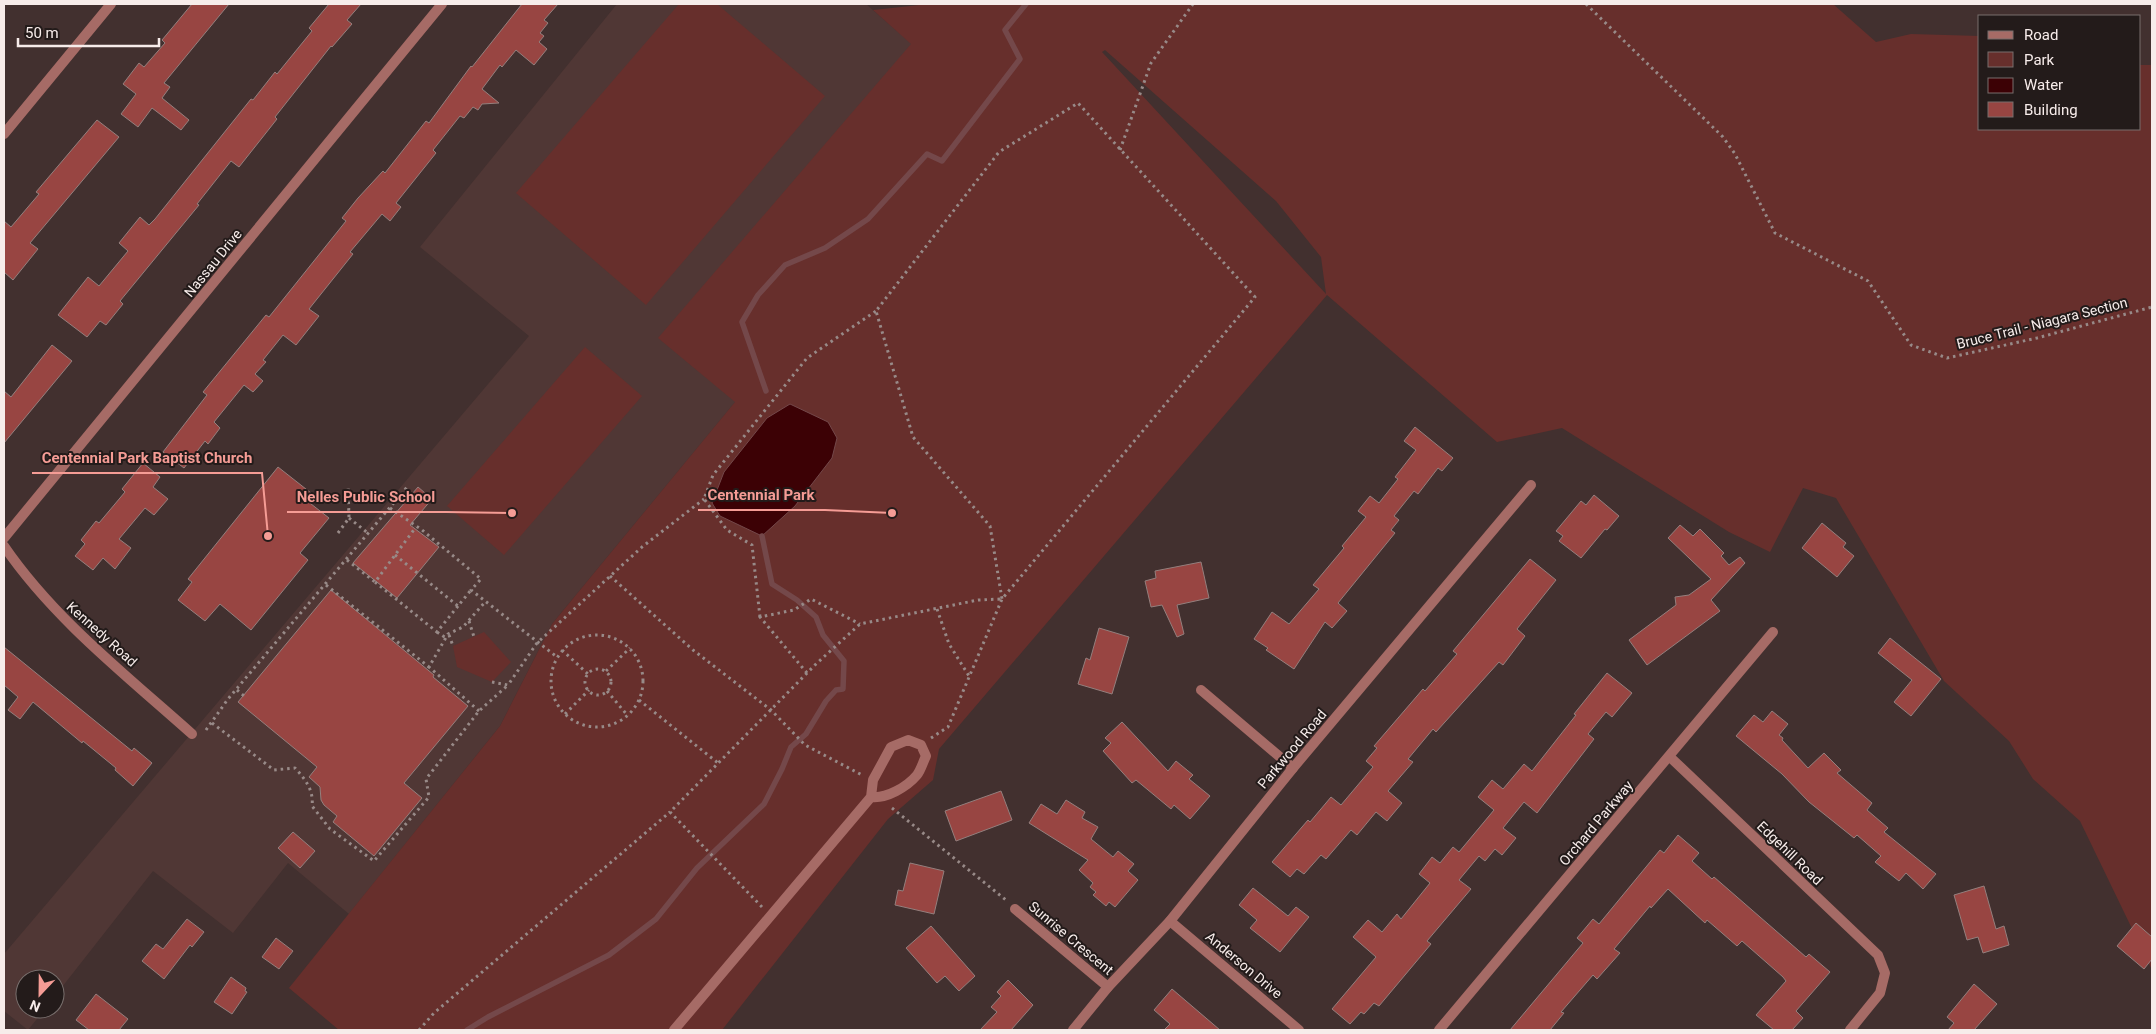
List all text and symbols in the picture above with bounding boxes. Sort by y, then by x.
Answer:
scale bar [18,15,159,47]
legend [1978,15,2141,130]
text: 50 m [25,24,59,42]
text: Road [2024,26,2058,44]
text: Park [2024,51,2055,69]
text: Water [2024,76,2063,94]
text: Building [2024,101,2078,119]
street label: Nassau Drive [181,226,245,300]
street label: Bruce Trail - Niagara Section [1955,294,2129,352]
callout: Centennial Park Baptist Church [32,443,262,473]
text: Centennial Park Baptist Church [42,449,252,467]
callout: Centennial Park [698,480,825,510]
callout: Nelles Public School [287,482,446,512]
text: Centennial Park [707,486,816,504]
text: Nelles Public School [297,488,435,506]
street label: Kennedy Road [64,598,140,670]
street label: Parkwood Road [1254,706,1330,792]
street label: Orchard Parkway [1556,777,1636,869]
street label: Edgehill Road [1754,818,1826,888]
street label: Sunrise Crescent [1025,898,1117,978]
street label: Anderson Drive [1203,928,1285,1002]
north arrow [15,969,65,1019]
text: N [28,997,43,1015]

